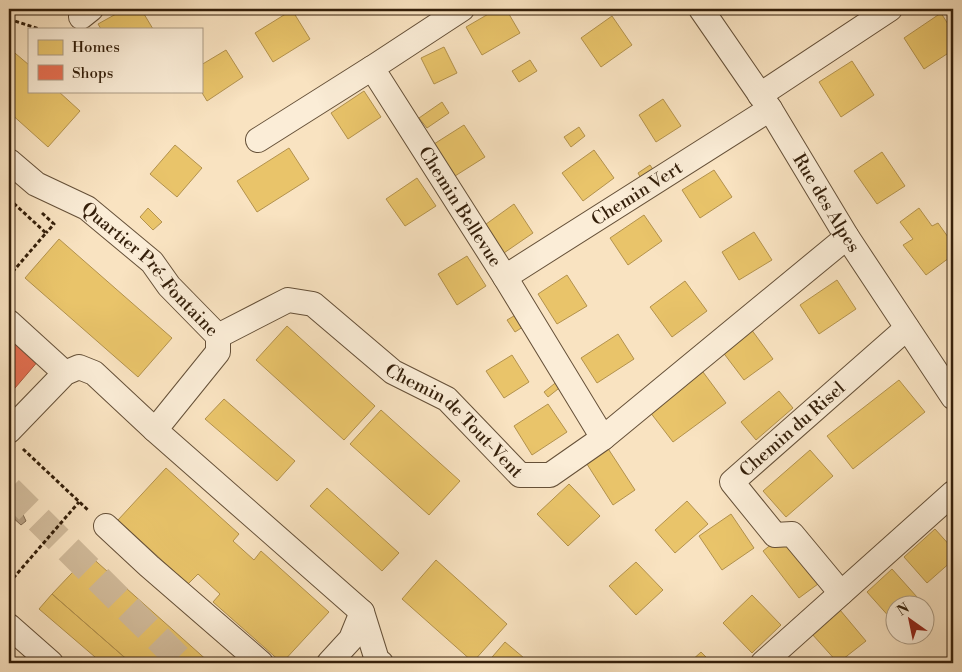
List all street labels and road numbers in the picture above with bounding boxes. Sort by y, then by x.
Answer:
street label: Chemin Bellevue [413,143,507,271]
street label: Rue des Alpes [787,149,865,257]
street label: Chemin Vert [587,156,687,231]
street label: Quartier Pré-Fontaine [76,197,223,342]
street label: Chemin de Tout-Vent [380,359,528,483]
street label: Chemin du Risel [735,376,851,482]

